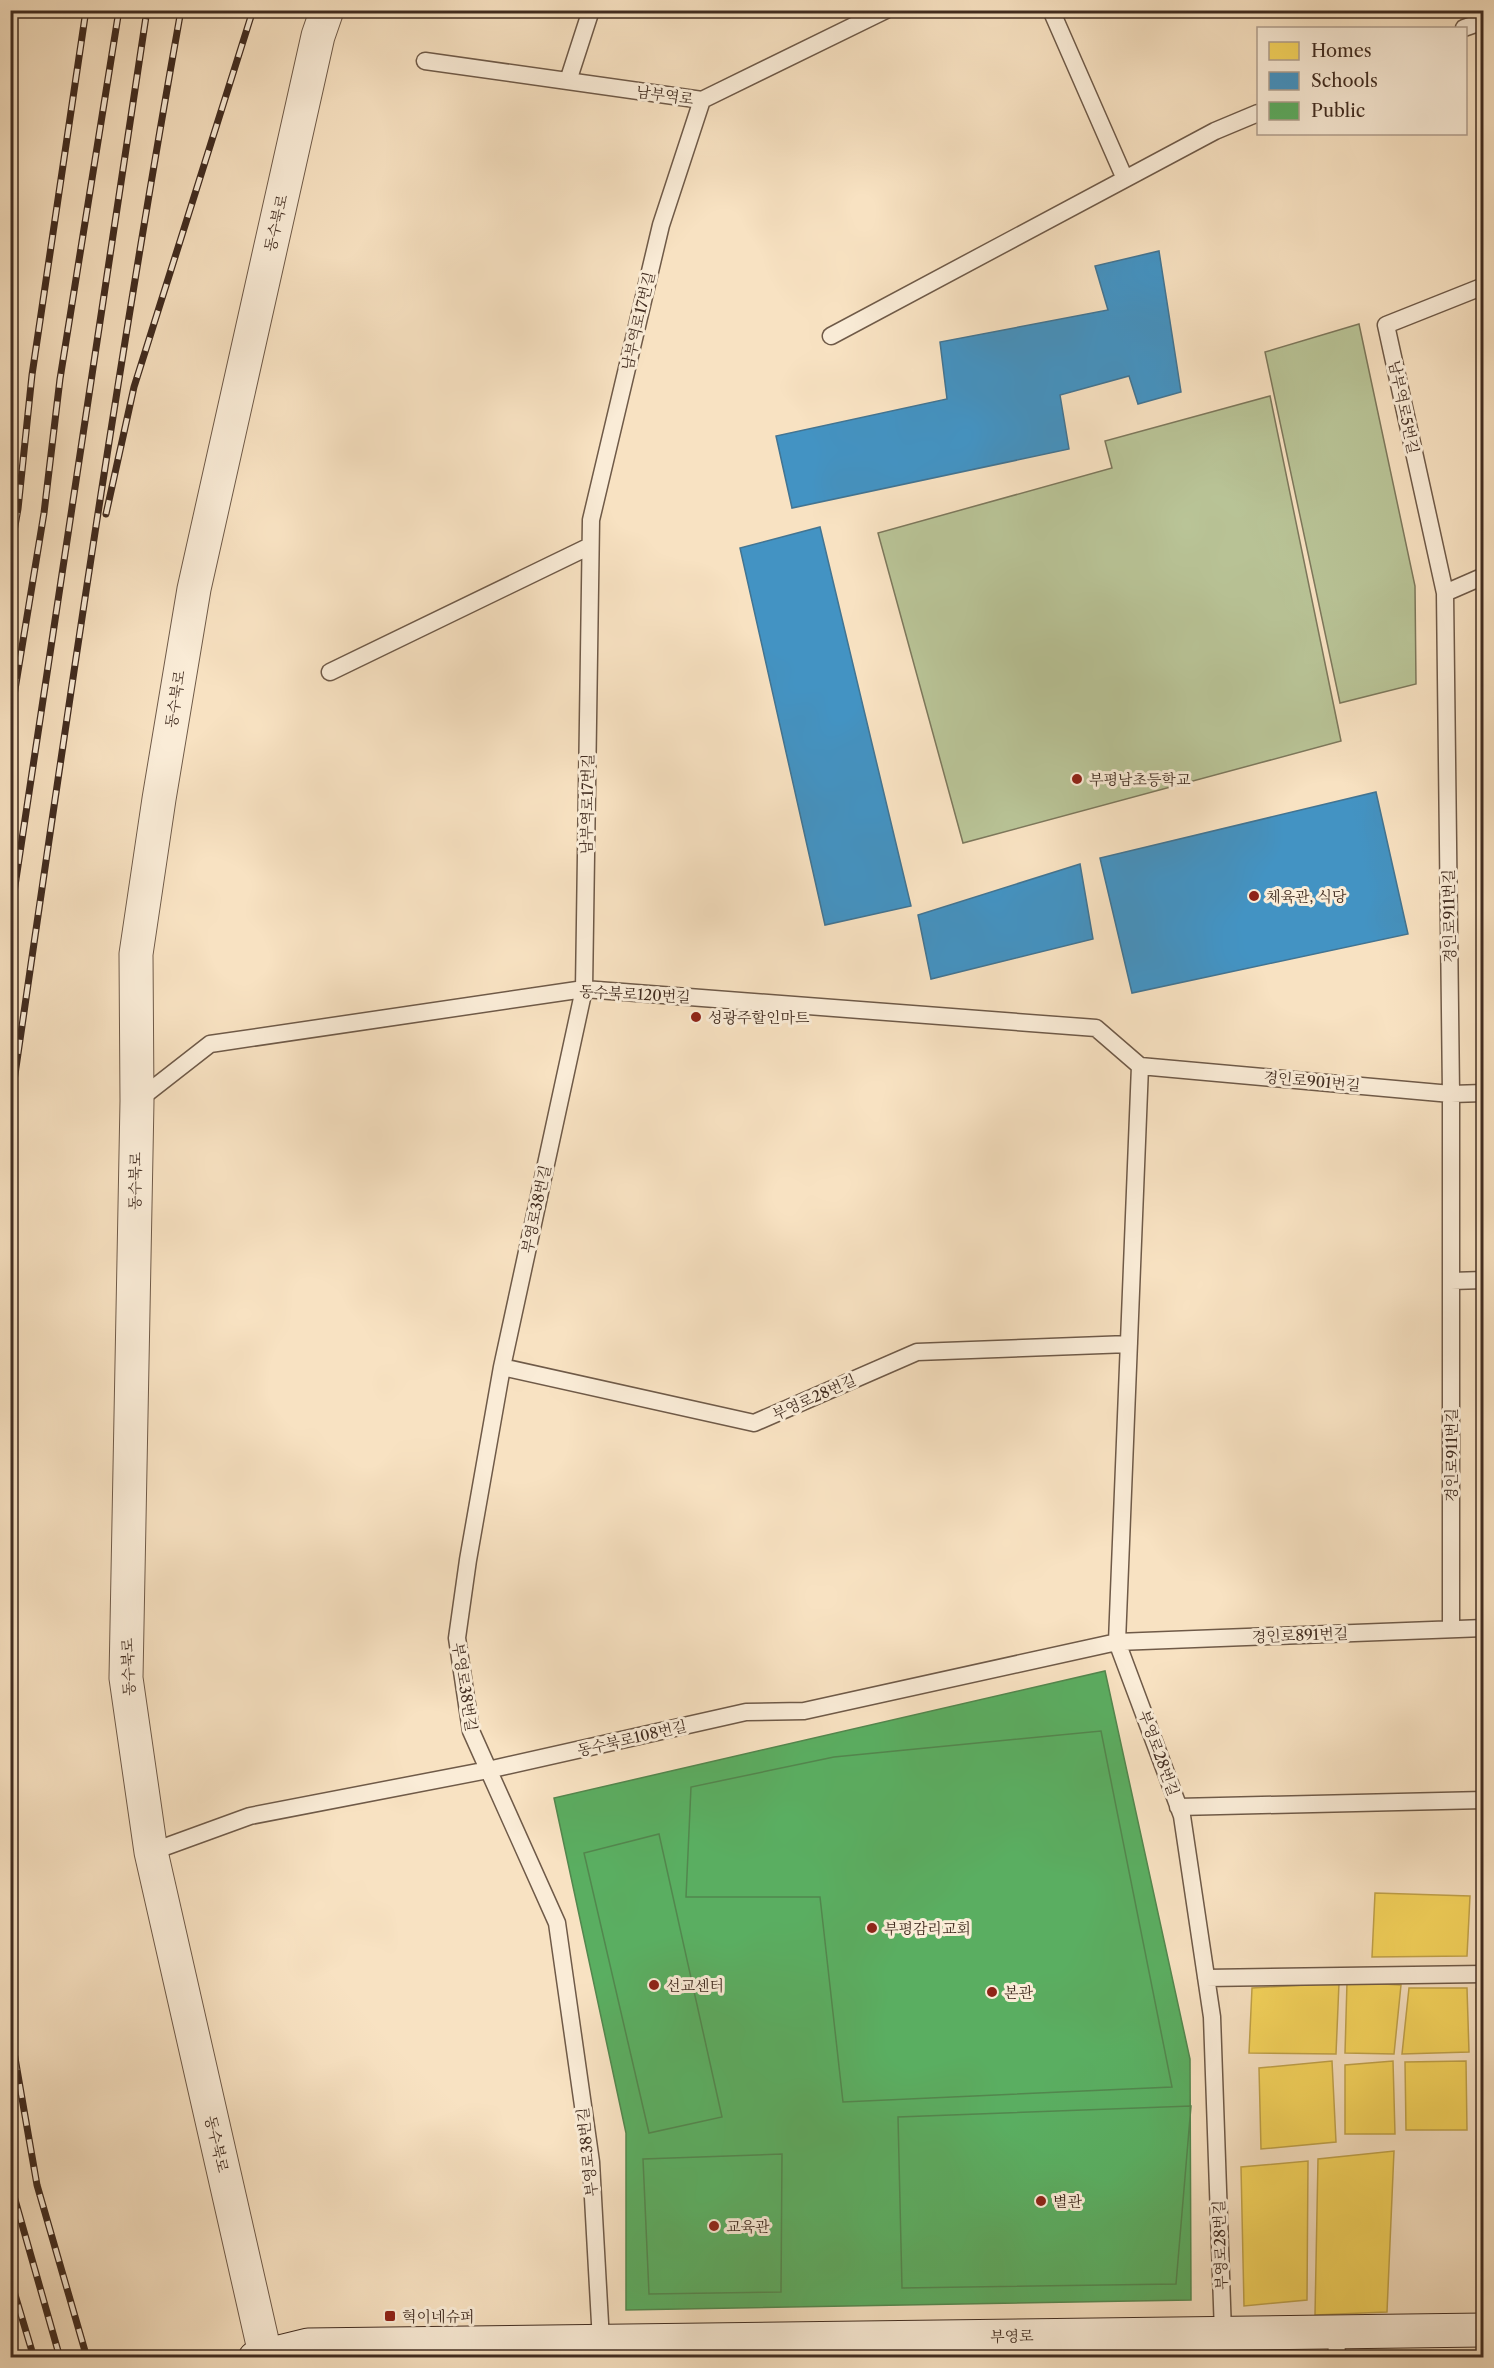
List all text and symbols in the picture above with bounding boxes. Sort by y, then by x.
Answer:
legend [1257,27,1467,135]
text: Homes [1311,40,1372,62]
text: Schools [1311,70,1378,92]
street label: 남부역로 [635,82,696,109]
text: Public [1311,100,1365,122]
street label: 동수북로 [260,192,292,253]
street label: 남부역로17번길 [617,270,659,372]
street label: 남부역로5번길 [1385,359,1423,455]
street label: 동수북로 [161,668,189,729]
street label: 남부역로17번길 [577,754,597,854]
place label: 부평남초등학교 [1089,770,1191,789]
marker: 부평남초등학교 [1070,772,1084,786]
street label: 경인로911번길 [1439,869,1459,963]
place label: 체육관, 식당 [1266,887,1347,906]
marker: 체육관, 식당 [1247,889,1261,903]
street label: 동수북로120번길 [579,982,691,1006]
place label: 성광주할인마트 [708,1008,810,1027]
marker: 성광주할인마트 [689,1010,703,1024]
street label: 경인로901번길 [1263,1067,1361,1095]
street label: 동수북로 [125,1151,145,1210]
street label: 부영로38번길 [517,1163,555,1255]
street label: 부영로28번길 [769,1370,859,1424]
street label: 경인로911번길 [1442,1408,1461,1502]
street label: 경인로891번길 [1251,1624,1349,1646]
street label: 동수북로 [117,1637,139,1696]
street label: 부영로38번길 [449,1641,481,1733]
street label: 부영로28번길 [1135,1707,1183,1799]
street label: 동수북로108번길 [575,1716,689,1760]
place label: 부평감리교회 [884,1919,971,1938]
marker: 부평감리교회 [865,1921,879,1935]
place label: 선교센터 [666,1976,724,1995]
marker: 선교센터 [647,1978,661,1992]
place label: 본관 [1004,1983,1033,2002]
marker: 본관 [985,1985,999,1999]
street label: 부영로38번길 [573,2106,601,2198]
street label: 동수북로 [201,2114,233,2175]
place label: 별관 [1053,2192,1082,2211]
marker: 별관 [1034,2194,1048,2208]
street label: 부영로28번길 [1209,2200,1231,2290]
place label: 교육관 [726,2217,770,2236]
marker: 교육관 [707,2219,721,2233]
place label: 혁이네슈퍼 [402,2307,474,2326]
marker: 혁이네슈퍼 [383,2309,397,2323]
street label: 부영로 [990,2326,1034,2346]

